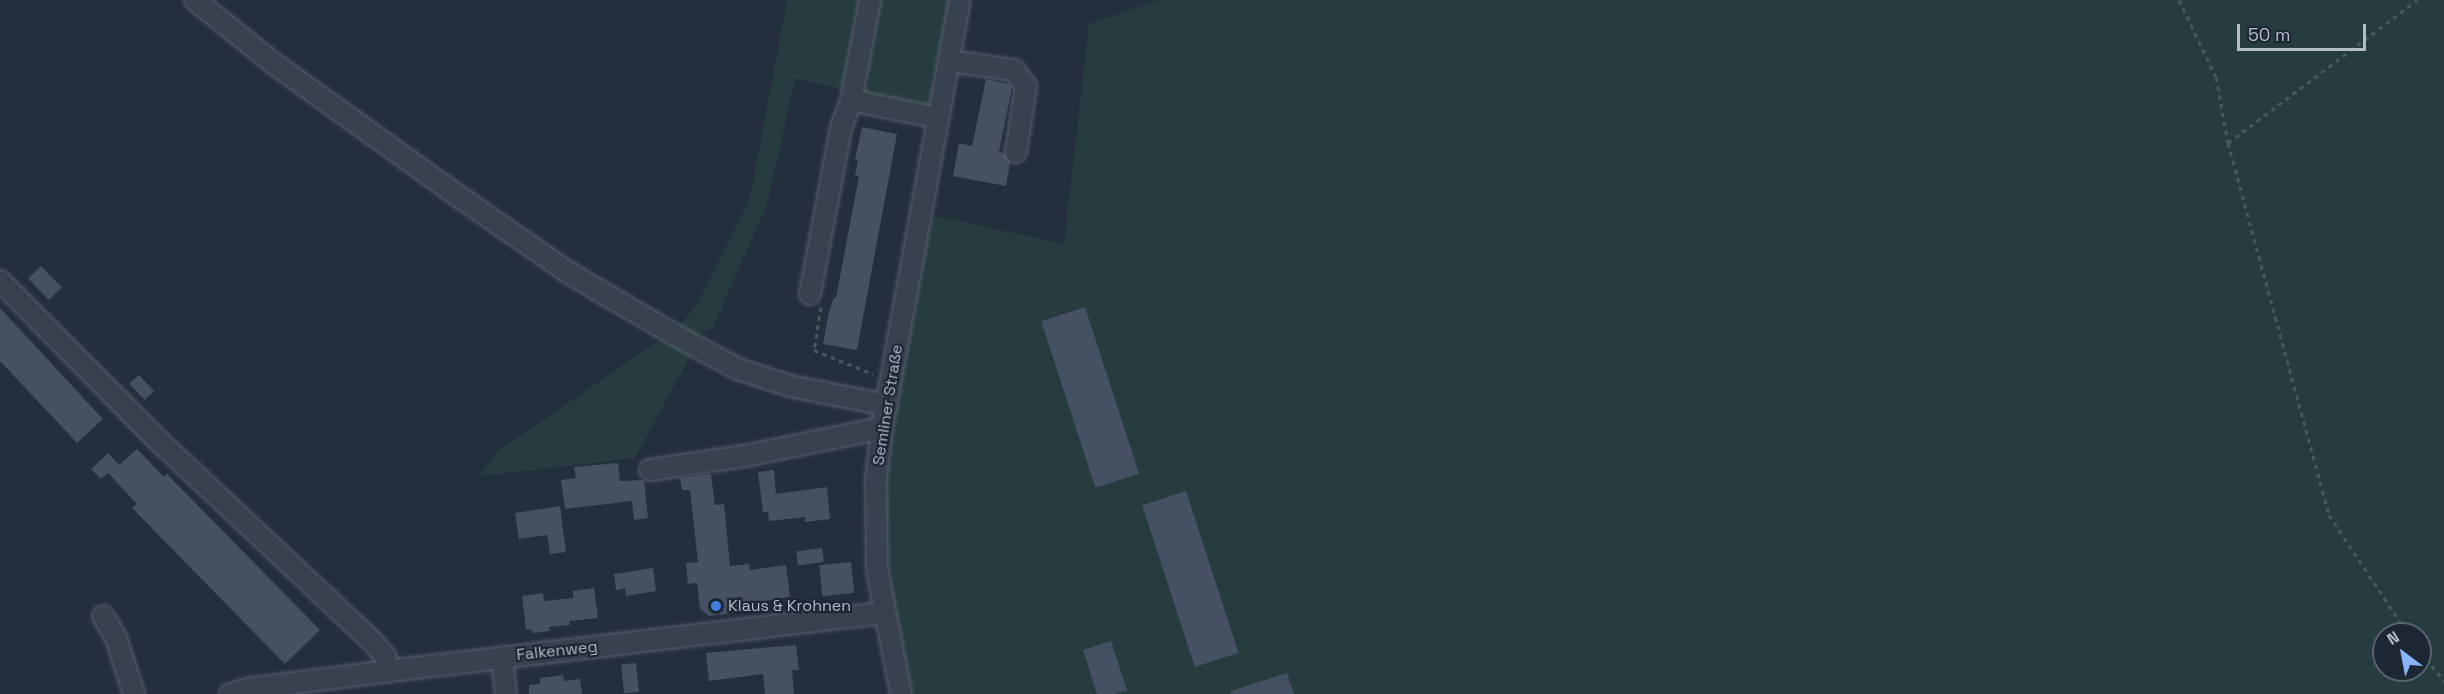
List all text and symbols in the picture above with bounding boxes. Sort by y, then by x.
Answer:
scale bar [2240,12,2369,50]
text: 50 m [2248,23,2290,46]
street label: Semliner Straße [869,343,907,467]
place label: Klaus & Krohnen [728,596,851,616]
marker: Klaus & Krohnen [709,599,723,613]
north arrow [2372,622,2432,682]
text: N [2383,626,2403,650]
street label: Falkenweg [516,637,598,665]

